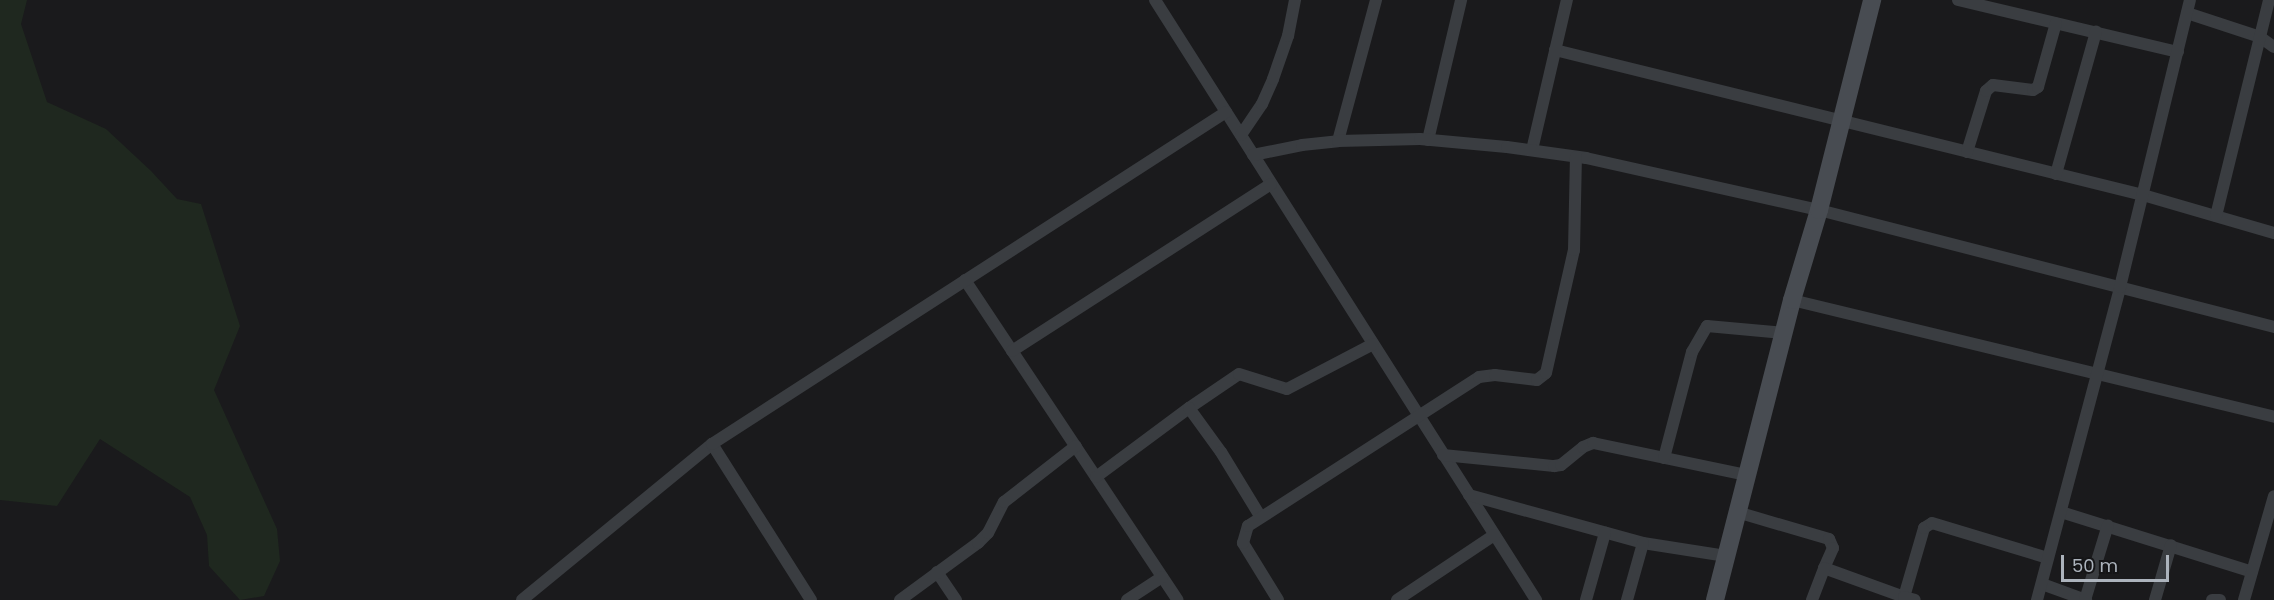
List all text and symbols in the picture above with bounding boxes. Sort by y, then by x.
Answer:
scale bar [2064,543,2172,581]
text: 50 m [2072,553,2118,578]

